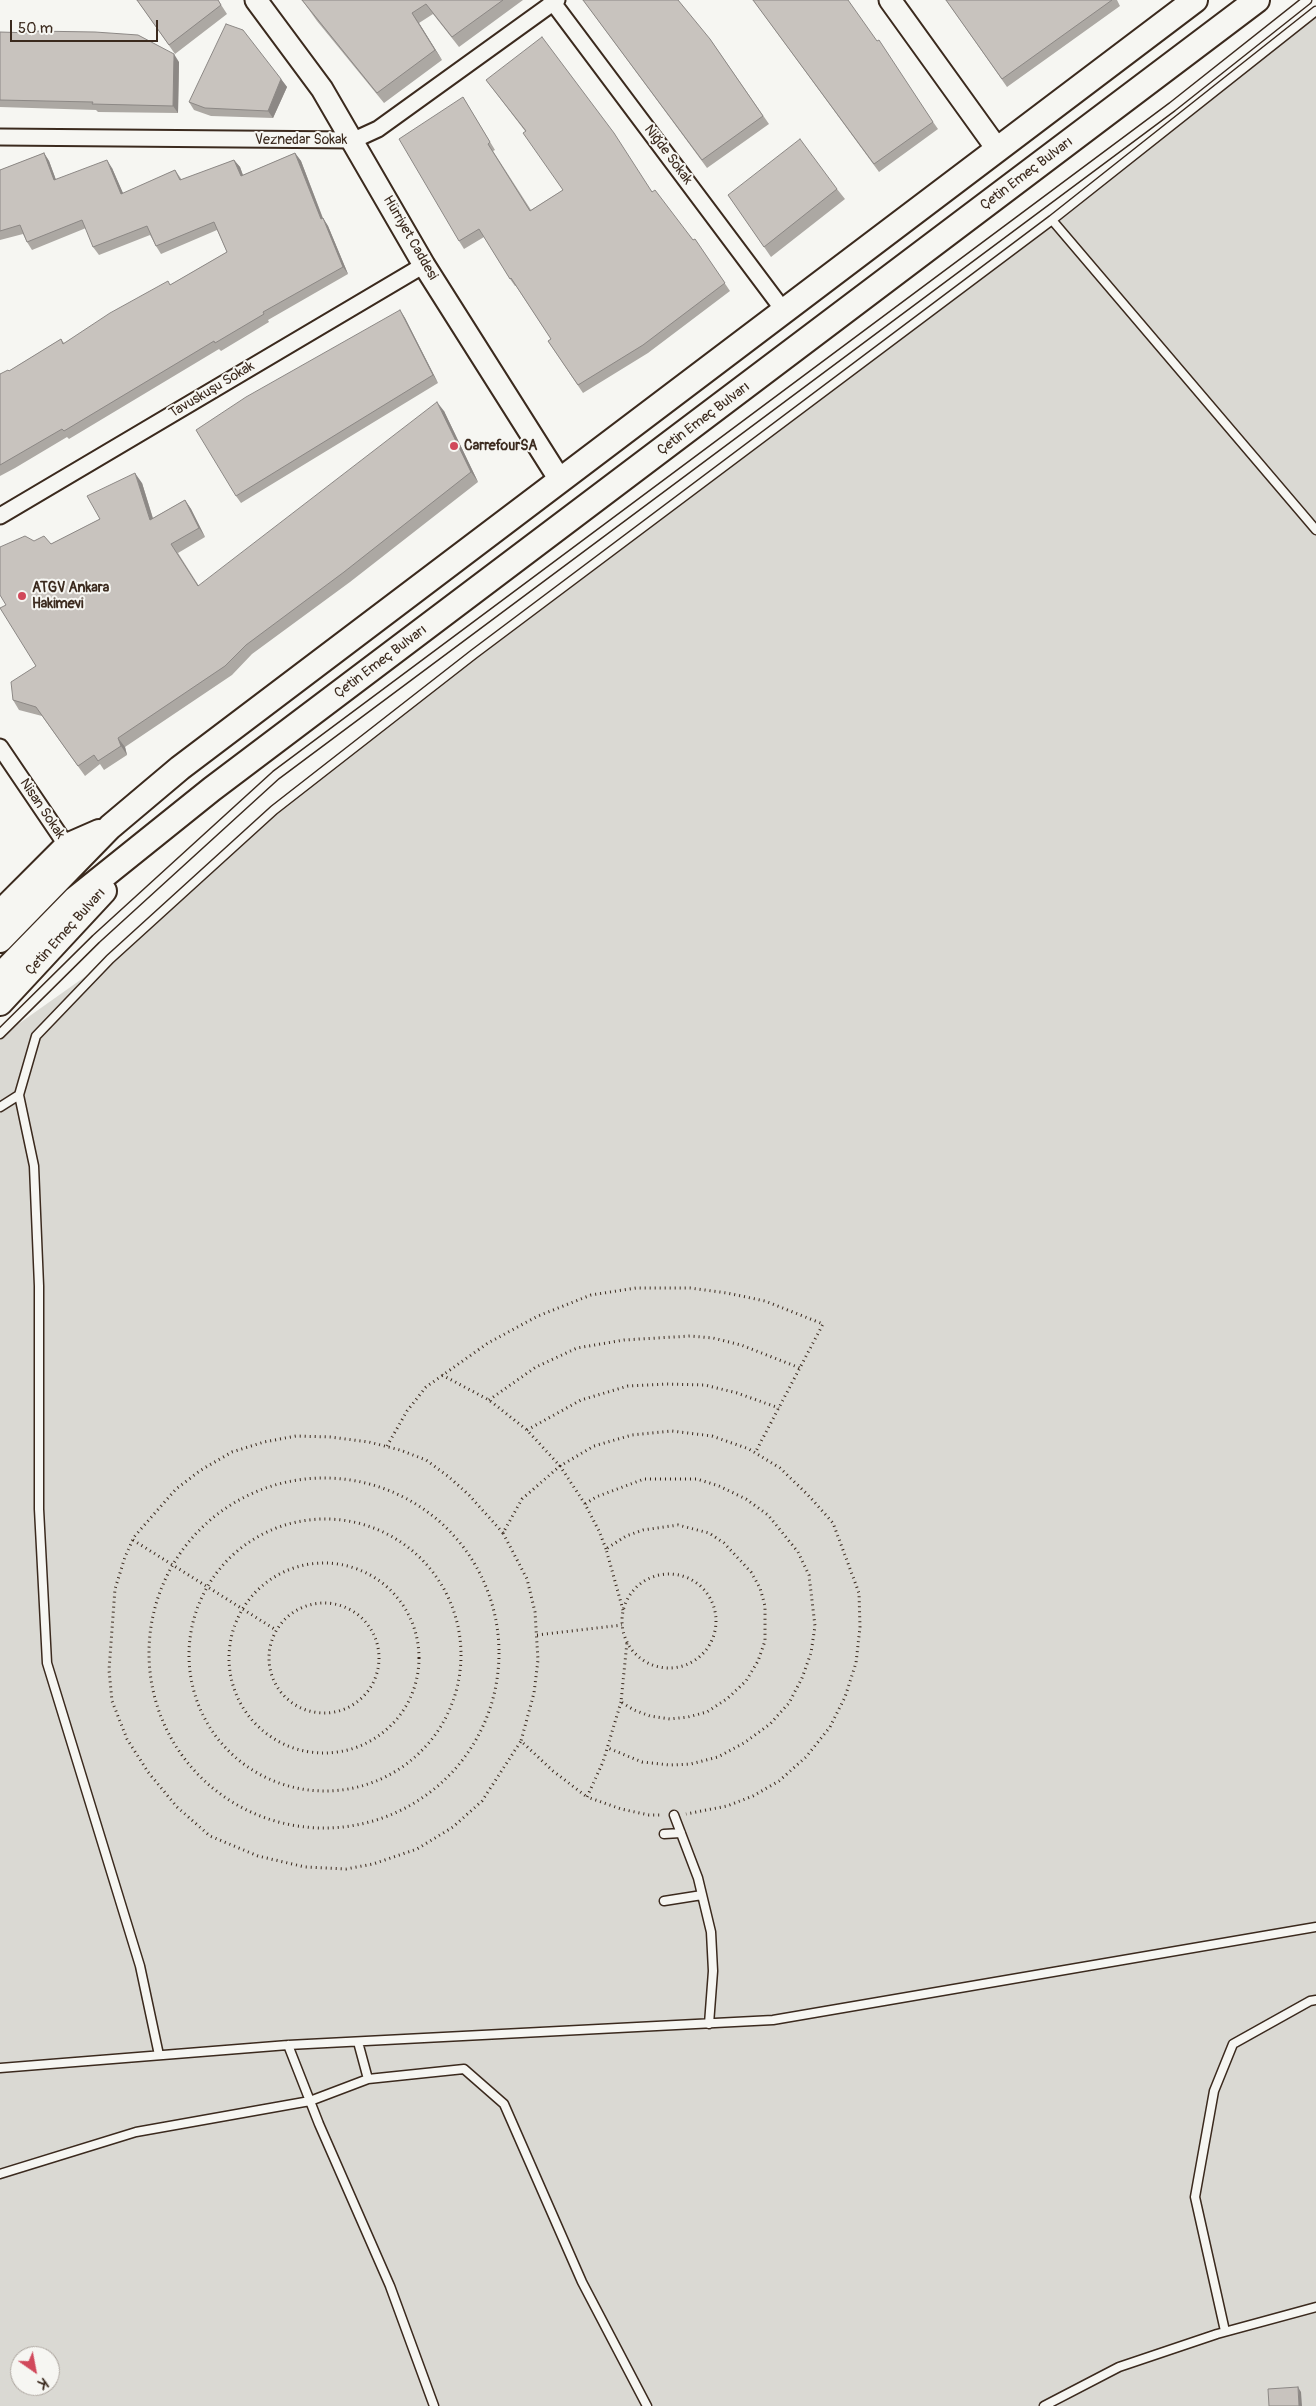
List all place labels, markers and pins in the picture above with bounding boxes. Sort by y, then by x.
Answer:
place label: CarrefourSA [464,438,537,454]
marker: CarrefourSA [448,440,460,452]
place label: ATGV Ankara Hakimevi [32,580,109,612]
marker: ATGV Ankara Hakimevi [16,590,28,602]

